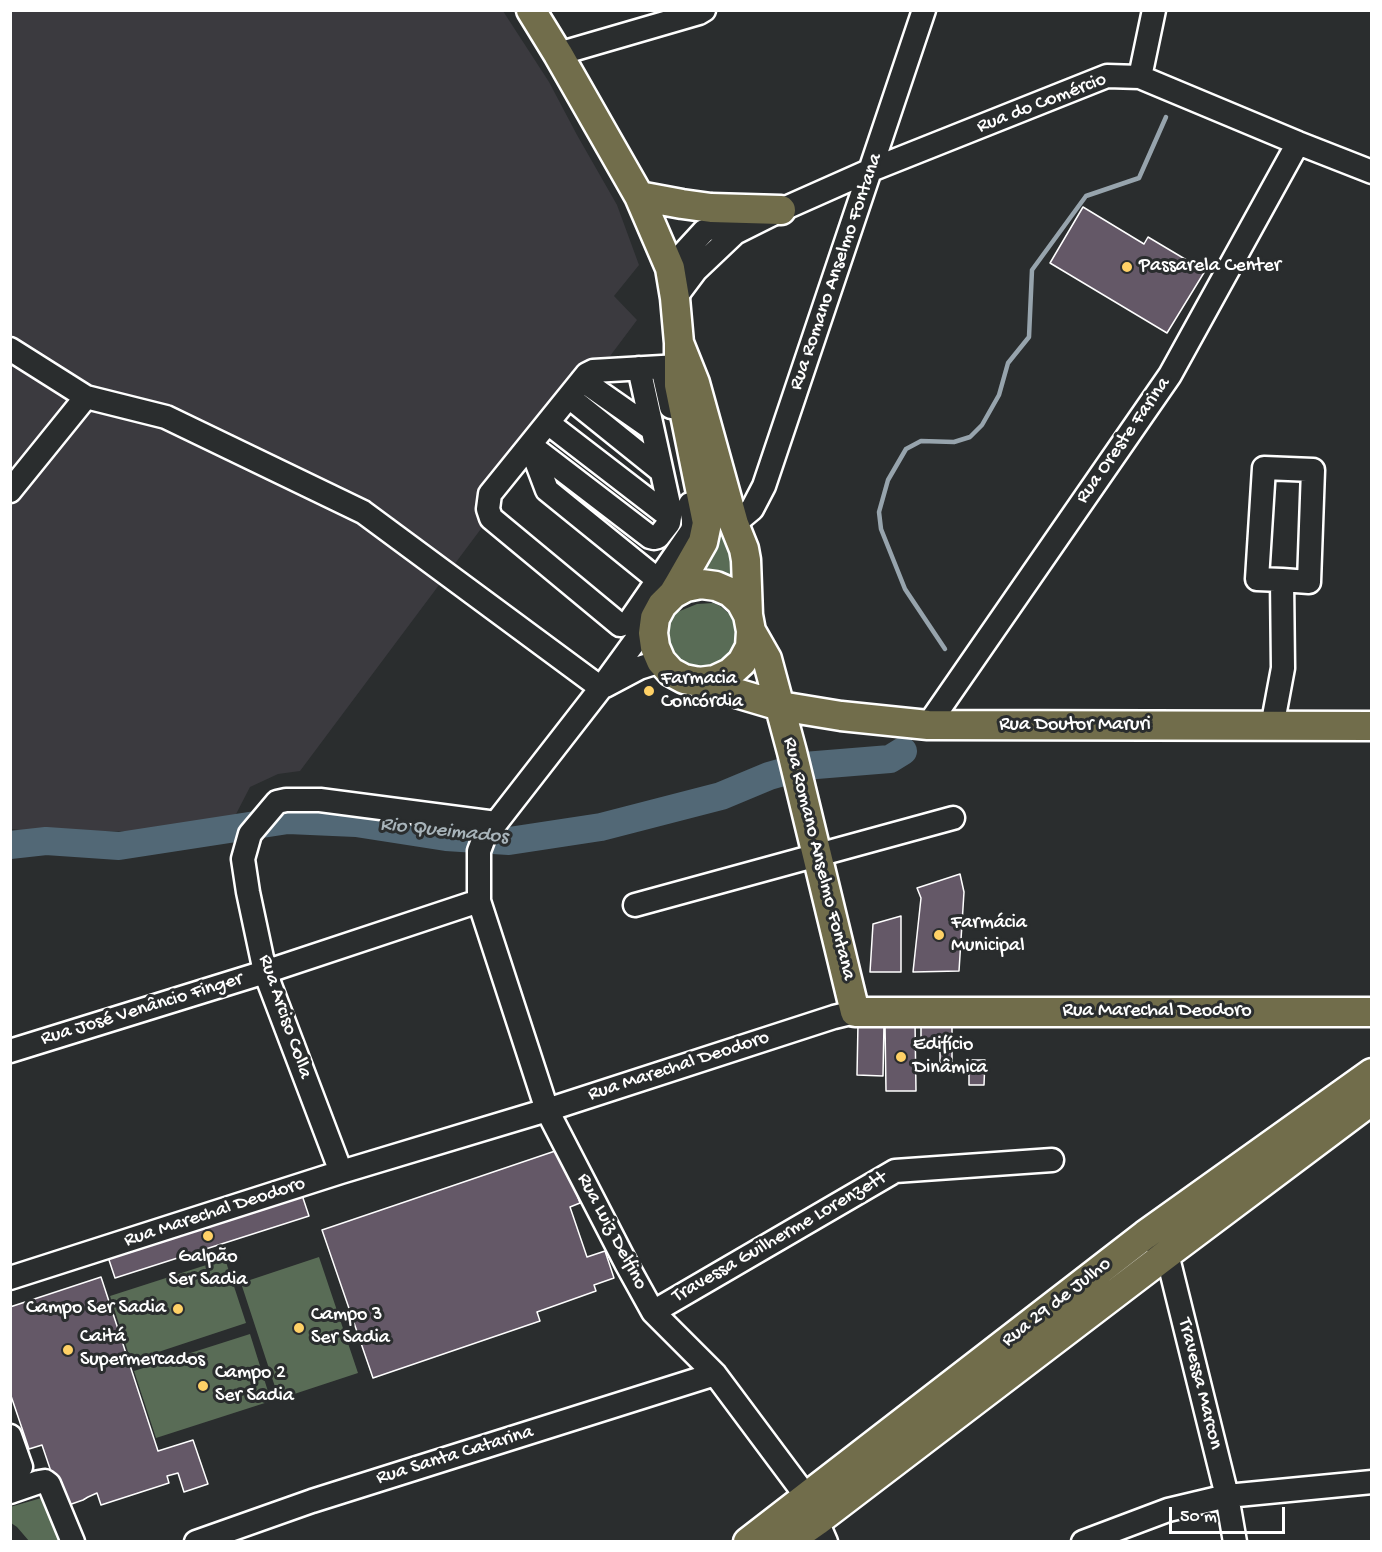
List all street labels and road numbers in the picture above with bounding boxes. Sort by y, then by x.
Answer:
street label: Rua do Comércio [974,68,1110,140]
street label: Rua Romano Anselmo Fontana [785,150,889,394]
street label: Rua Oreste Farina [1071,373,1177,509]
street label: Rua Doutor Maruri [999,714,1151,738]
street label: Rua Romano Anselmo Fontana [776,735,860,983]
street label: Rua Arciso Colla [252,952,316,1082]
street label: Rua José Venâncio Finger [38,968,246,1052]
street label: Rua Marechal Deodoro [1062,1000,1252,1024]
street label: Rua Marechal Deodoro [585,1026,773,1108]
street label: Travessa Guilherme Lorenzett [668,1167,892,1309]
street label: Rua Luiz Delfino [570,1170,652,1294]
street label: Rua Marechal Deodoro [121,1172,309,1254]
street label: Rua 29 de Julho [997,1253,1117,1353]
street label: Travessa Marcon [1171,1316,1227,1452]
street label: Rua Santa Catarina [374,1421,536,1491]

